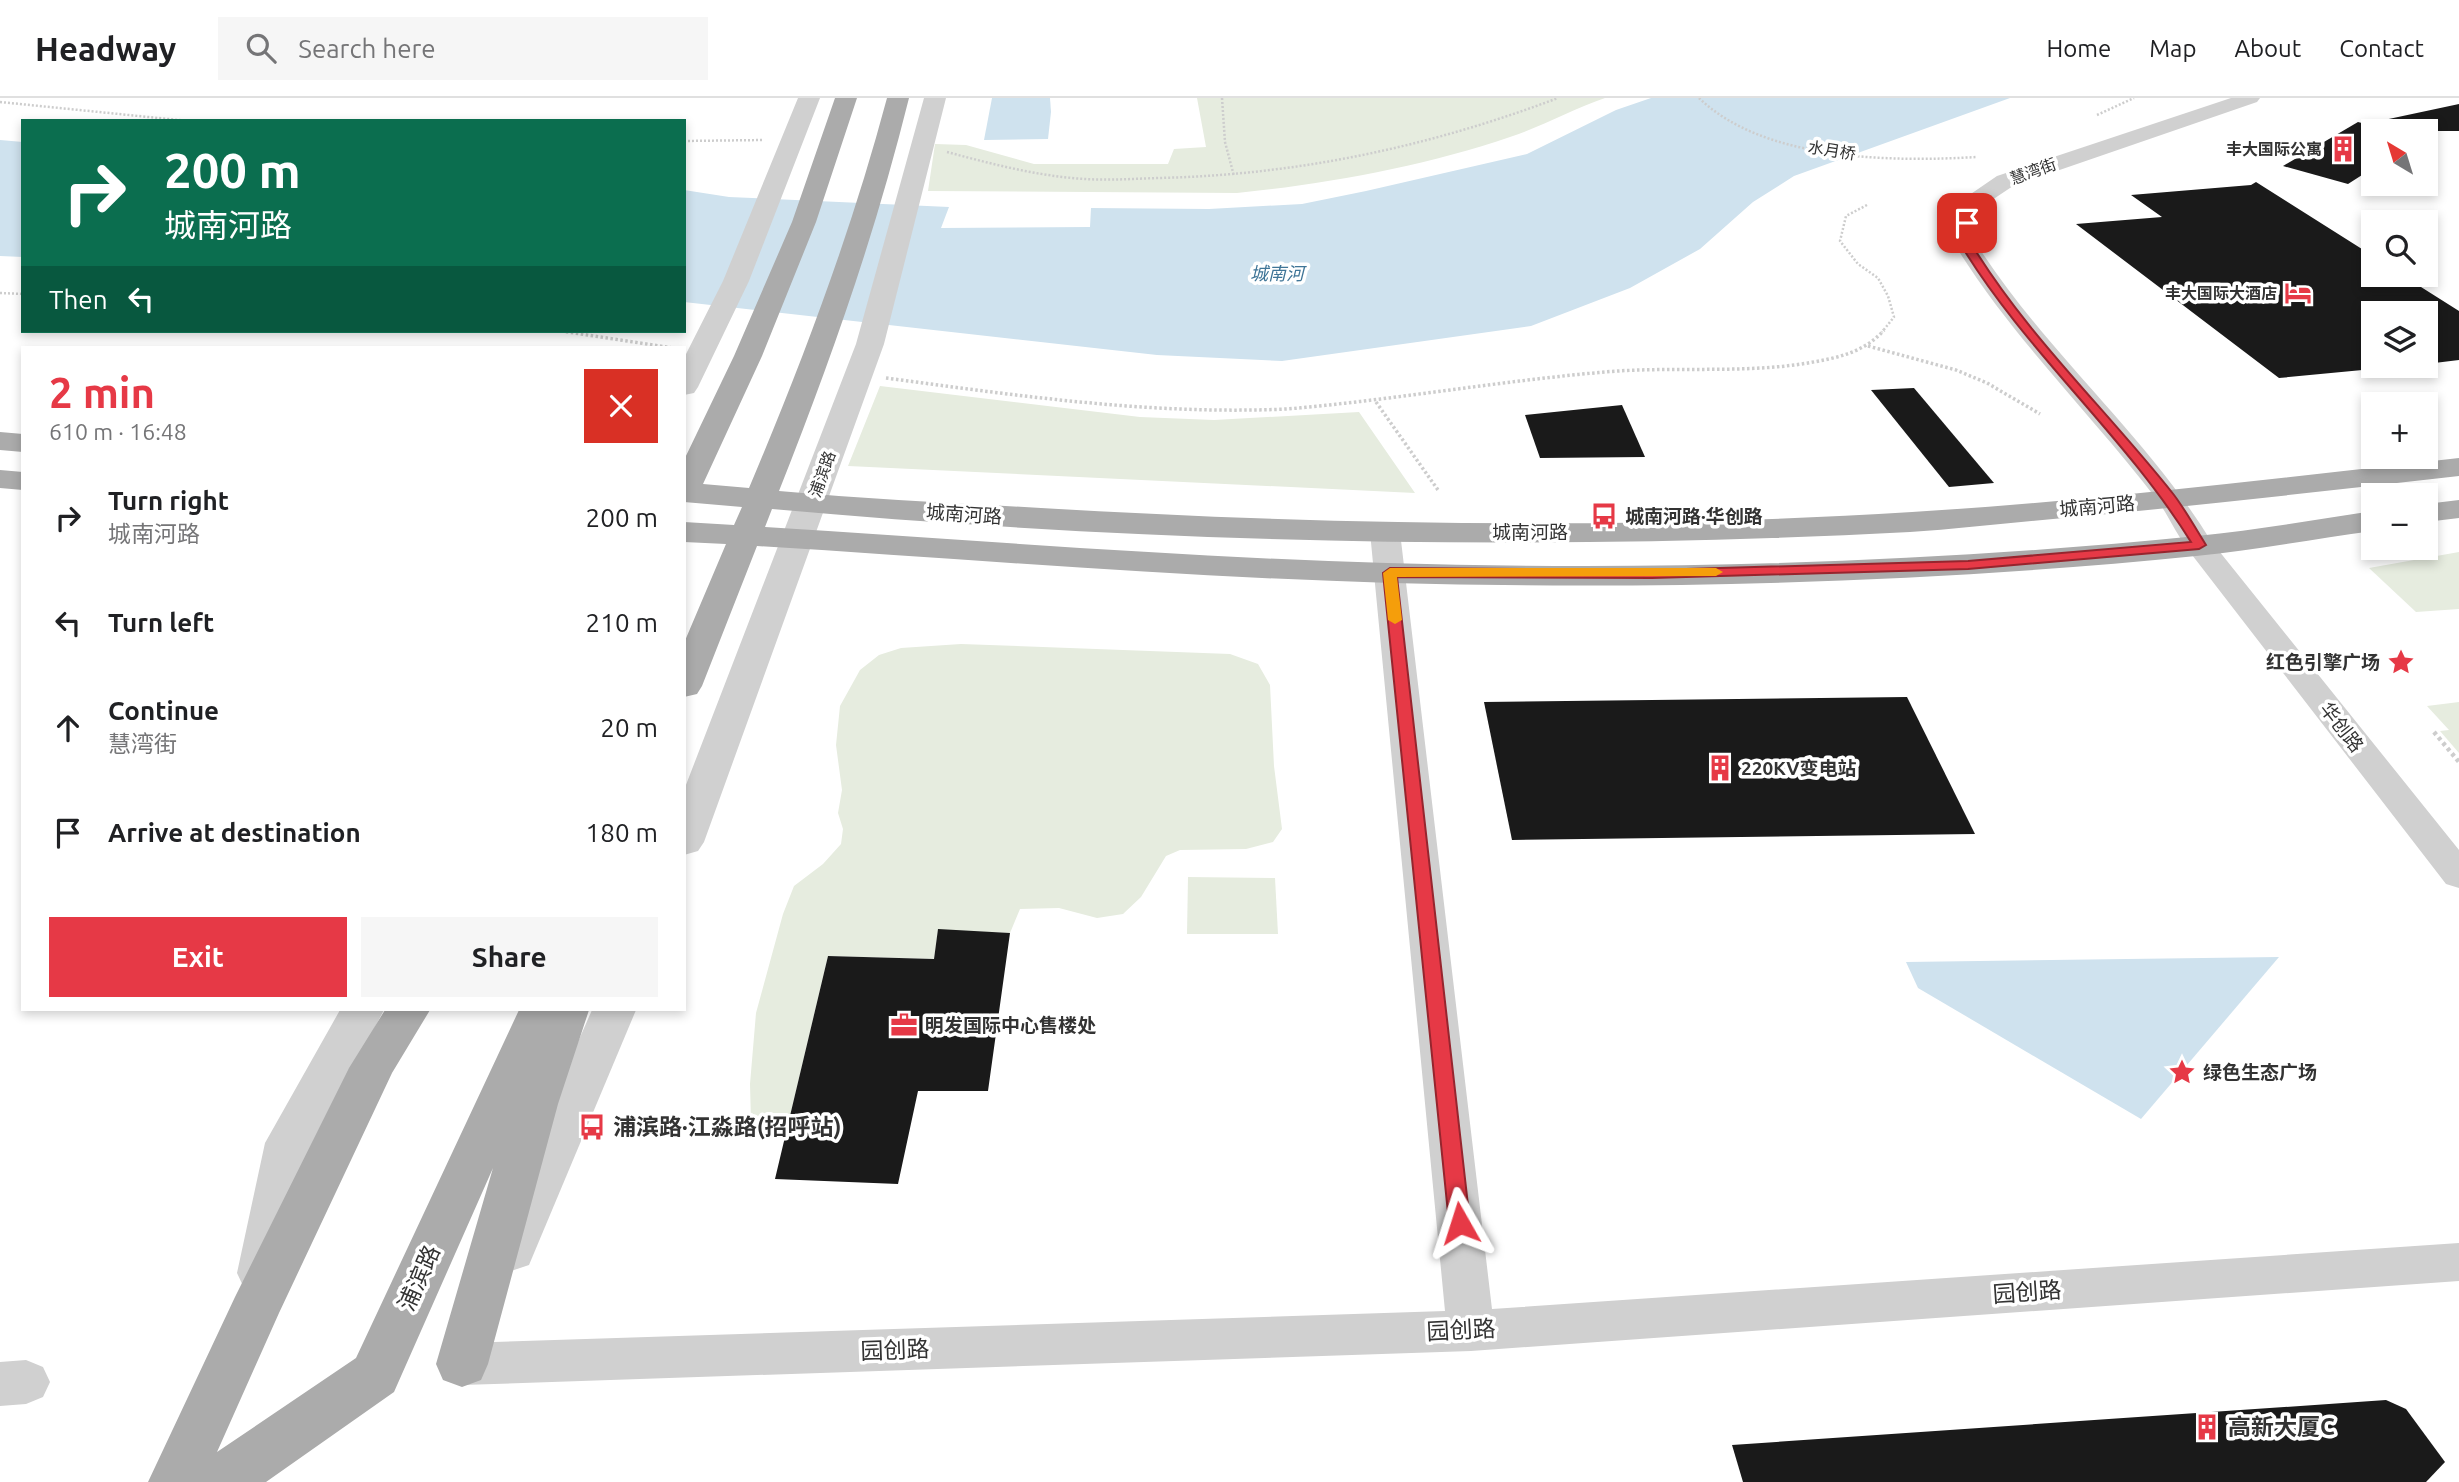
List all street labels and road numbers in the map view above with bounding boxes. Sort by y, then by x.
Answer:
street label: 水月桥 [1807,137,1857,163]
street label: 慧湾街 [2007,154,2059,188]
street label: 浦滨路 [805,448,839,500]
street label: 城南河路 [2058,492,2136,520]
street label: 城南河路 [925,500,1003,528]
street label: 城南河路 [1492,521,1568,543]
street label: 华创路 [2316,698,2368,756]
street label: 浦滨路 [393,1241,444,1314]
street label: 园创路 [1992,1277,2062,1306]
street label: 园创路 [1426,1315,1496,1344]
street label: 园创路 [860,1336,930,1363]

